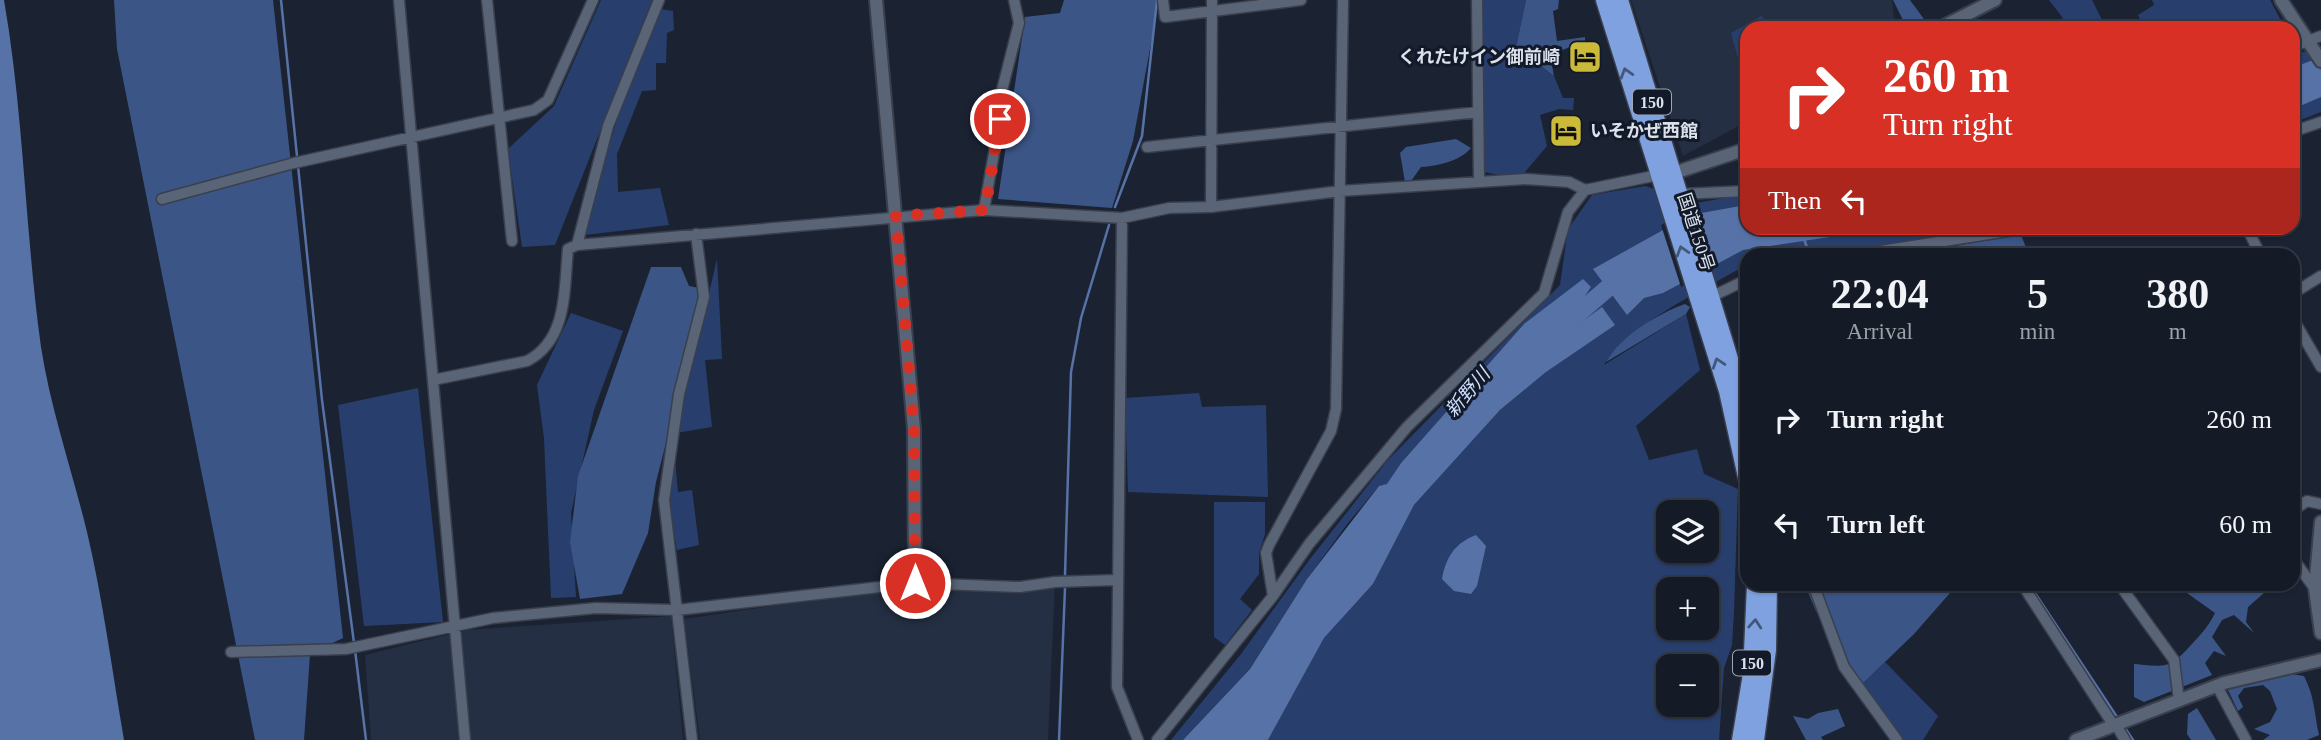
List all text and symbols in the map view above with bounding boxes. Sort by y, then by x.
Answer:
hotel icon: くれたけイン御前崎 [1566,38,1604,76]
place label: くれたけイン御前崎 [1398,47,1560,67]
text: 260 m [1883,48,2010,103]
icon: right [1768,49,1859,140]
one-way arrow [1620,68,1635,80]
pin [970,89,1030,149]
road number: 150 [1633,90,1671,114]
icon: arrive [981,100,1019,138]
text: Turn right [1883,106,2013,142]
hotel icon: いそかぜ西館 [1547,112,1585,150]
place label: いそかぜ西館 [1590,121,1698,141]
icon: left [1835,182,1873,220]
text: Then [1768,186,1821,215]
street label: 国道150号 [1674,190,1718,274]
one-way arrow [1676,245,1690,258]
text: 22:04 [1831,271,1929,317]
text: 5 [2027,271,2048,317]
text: 380 [2146,271,2209,317]
text: Arrival [1847,319,1913,344]
text: min [2020,319,2055,344]
text: m [2169,319,2187,344]
one-way arrow [1712,358,1726,370]
water label: 新野川 [1441,362,1495,421]
icon: right [1768,401,1806,439]
text: Turn right [1827,405,1944,434]
text: 260 m [2206,405,2272,434]
map controls [1656,500,1719,717]
button: layers [1656,500,1719,563]
icon: left [1768,506,1806,544]
text: Turn left [1827,510,1925,539]
text: 60 m [2219,510,2272,539]
position arrow [878,546,952,620]
button: + [1656,577,1719,640]
one-way arrow [1747,618,1762,629]
road number: 150 [1733,650,1771,676]
button: − [1656,654,1719,717]

